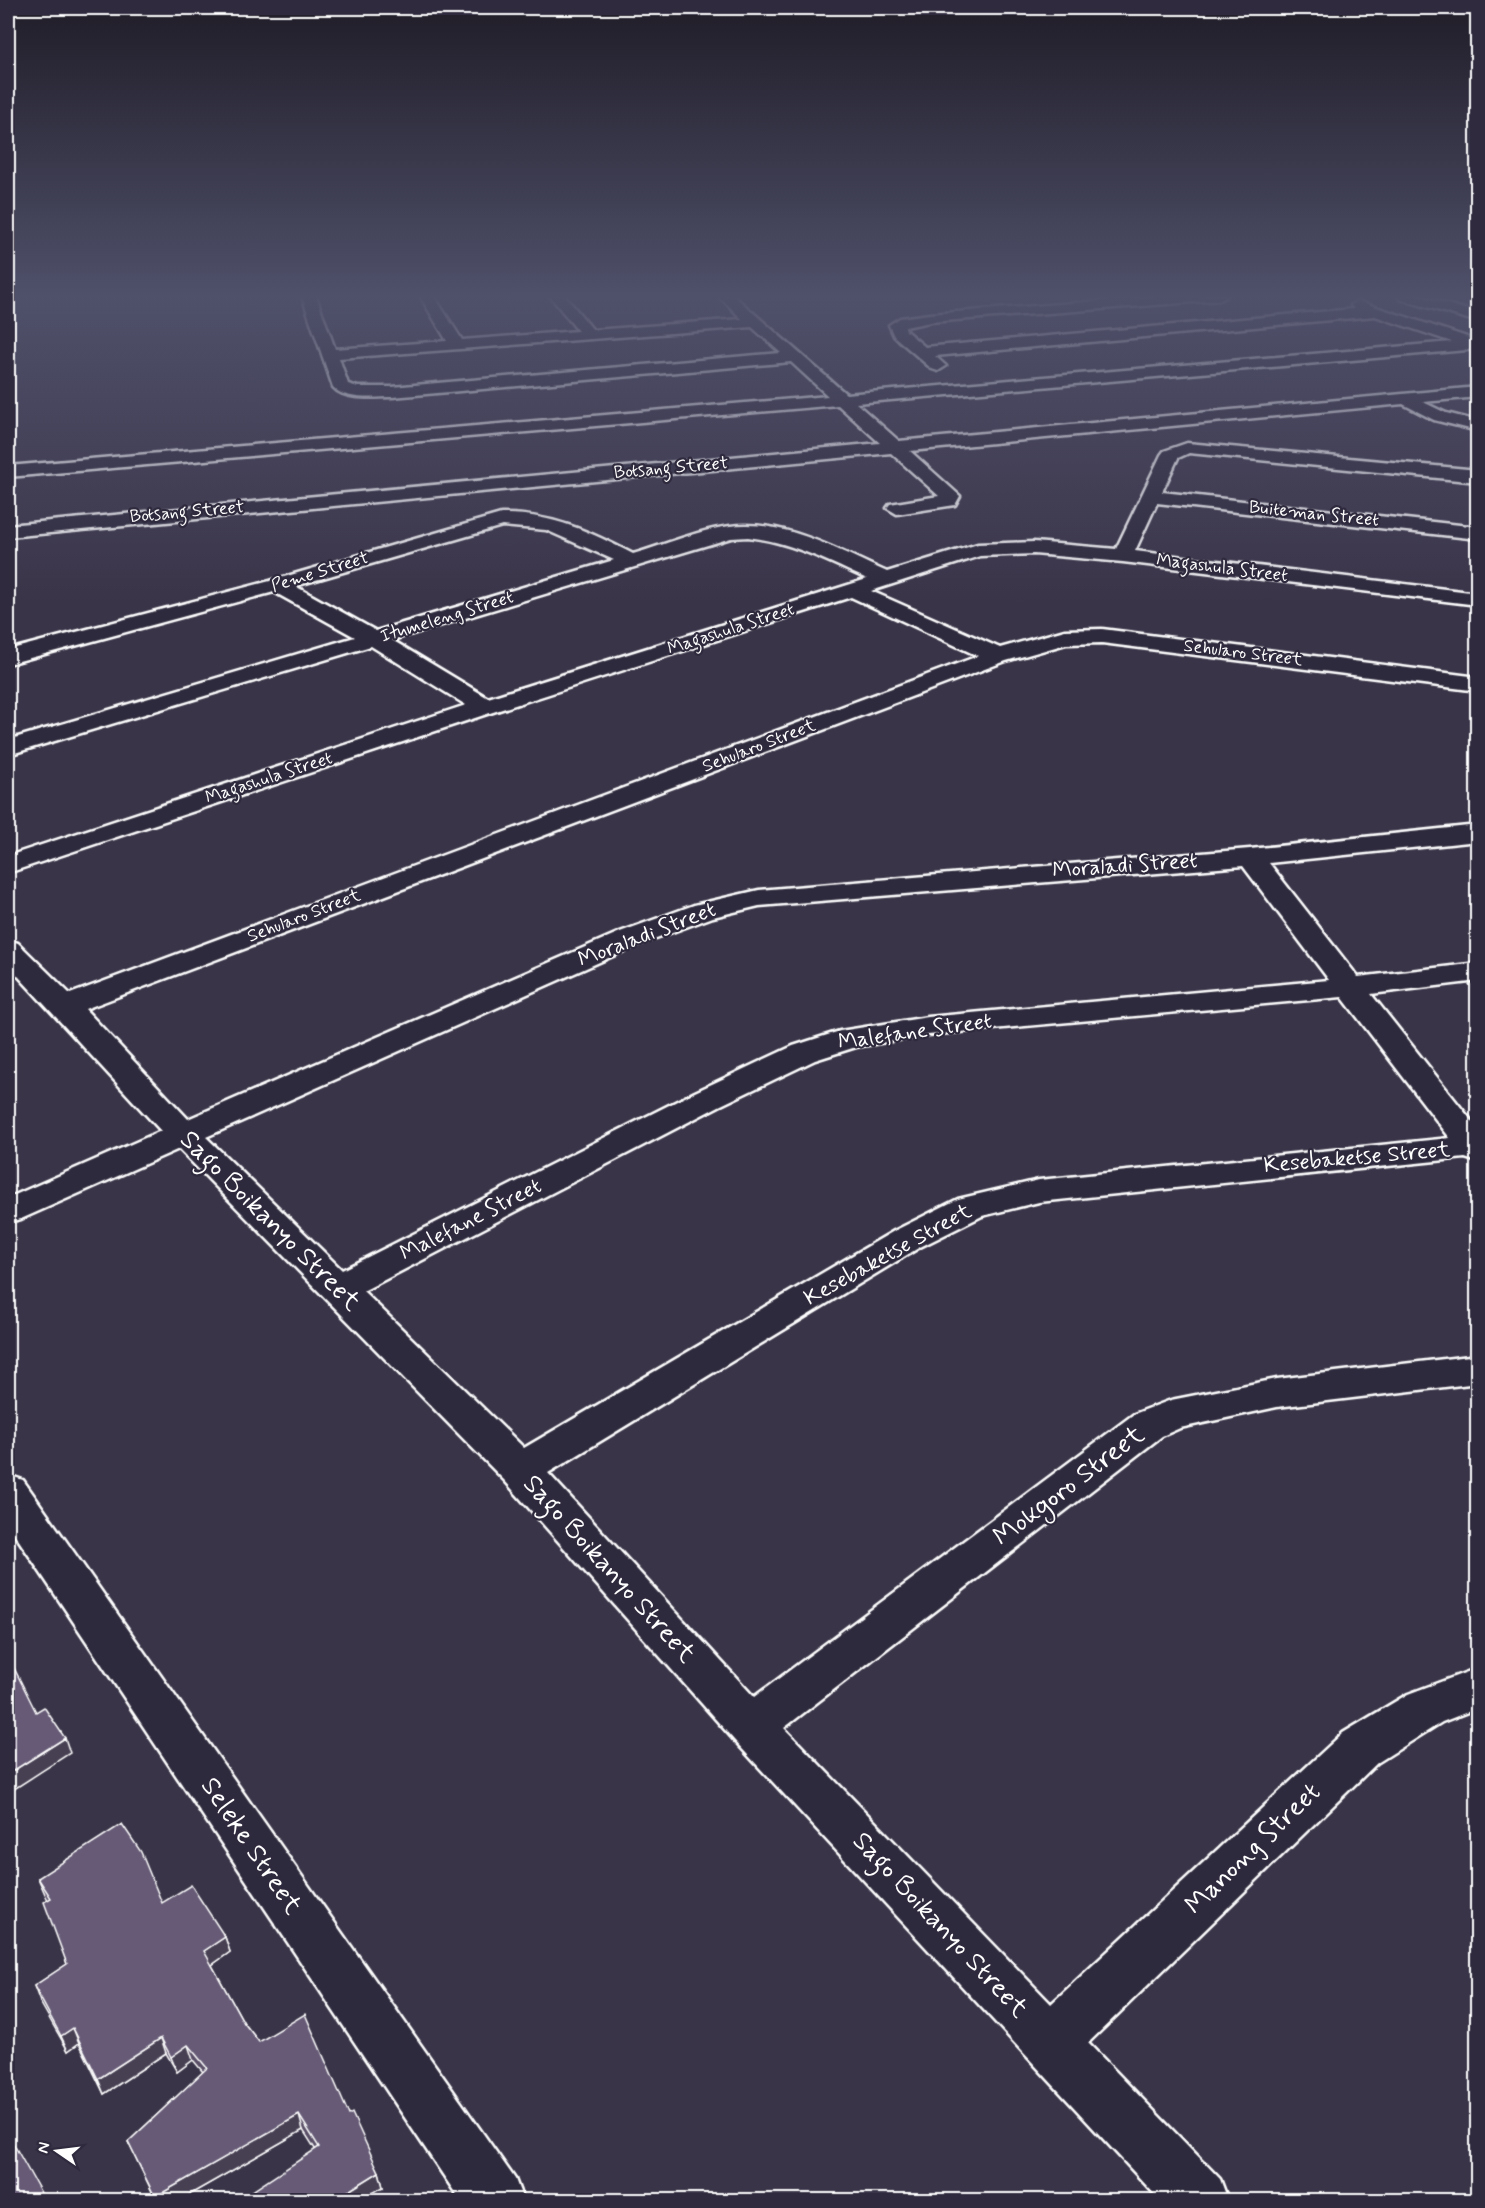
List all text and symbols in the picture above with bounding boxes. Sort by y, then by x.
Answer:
street label: Botsang Street [613,451,729,487]
street label: Botsang Street [129,495,245,531]
street label: Buiteman Street [1248,495,1380,533]
street label: Peme Street [268,546,372,598]
street label: Magashula Street [1155,548,1289,590]
street label: Itumeleng Street [378,585,517,649]
street label: Magashula Street [664,597,799,663]
street label: Sehularo Street [1182,634,1304,672]
street label: Sehularo Street [699,713,820,779]
street label: Magashula Street [202,746,337,812]
street label: Moraladi Street [1051,847,1199,885]
street label: Sehularo Street [244,883,365,949]
street label: Moraladi Street [574,896,720,974]
street label: Malefane Street [836,1007,994,1057]
street label: Sago Boikanyo Street [170,1123,368,1321]
street label: Kesebaketse Street [1263,1136,1451,1180]
street label: Malefane Street [396,1172,546,1268]
street label: Kesebaketse Street [799,1197,977,1313]
street label: Mokgoro Street [986,1418,1153,1556]
street label: Sago Boikanyo Street [513,1467,703,1673]
street label: Seleke Street [192,1770,310,1922]
street label: Manong Street [1178,1775,1328,1923]
street label: Sago Boikanyo Street [842,1824,1036,2028]
north arrow [27,2121,87,2181]
text: N [32,2140,55,2155]

